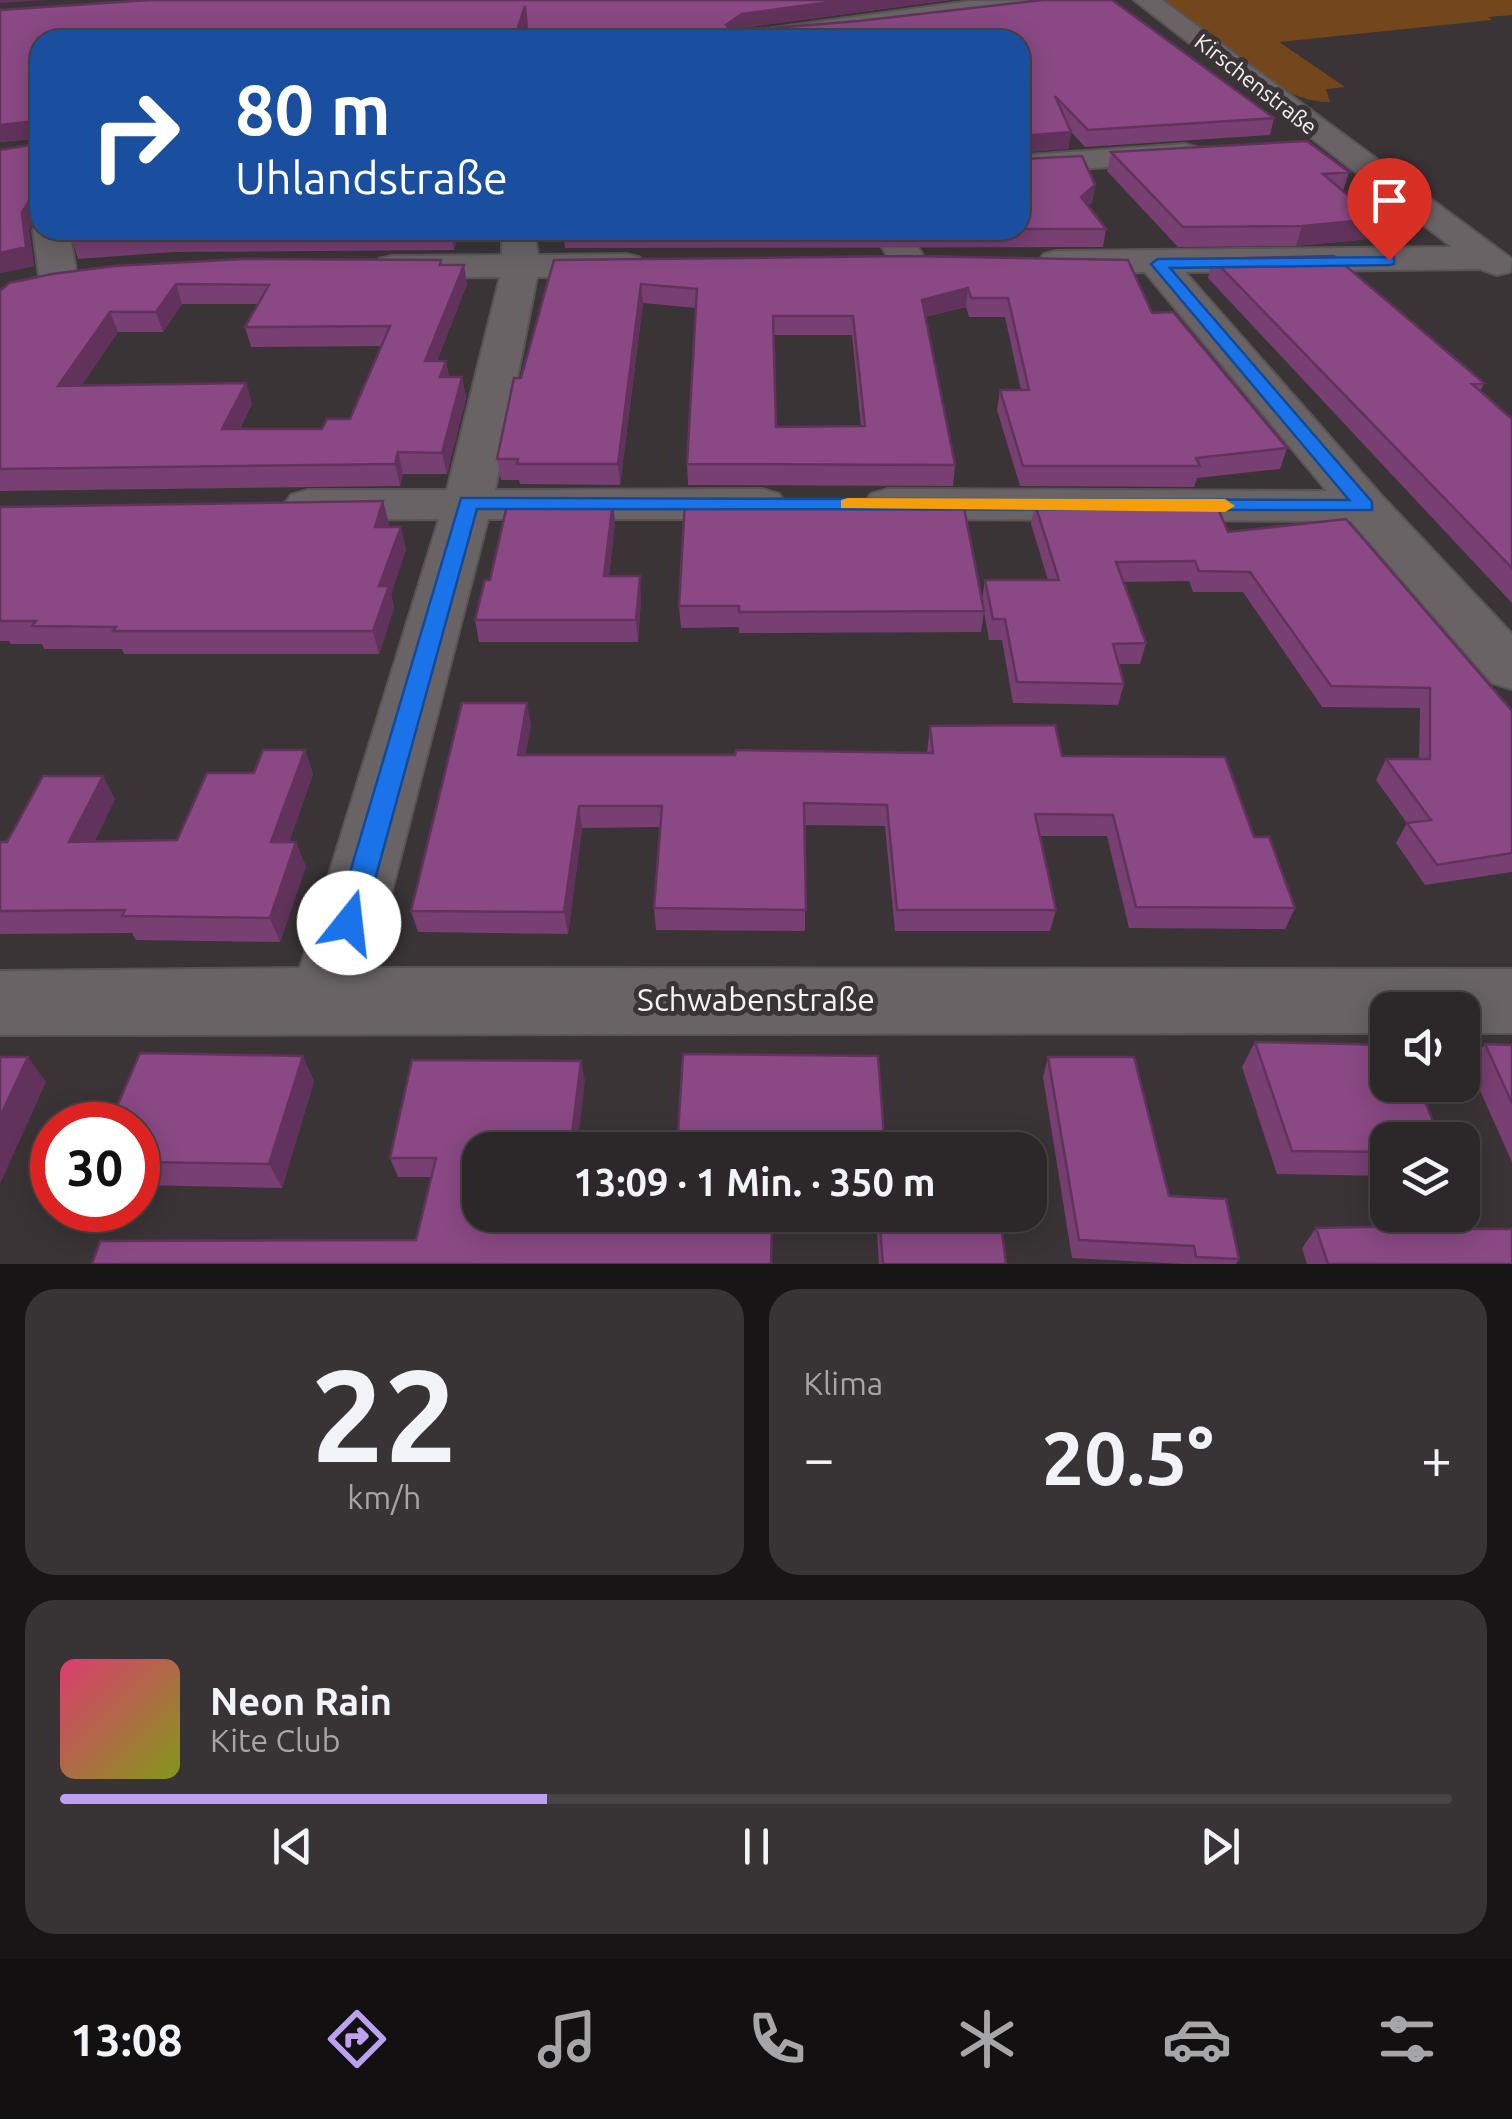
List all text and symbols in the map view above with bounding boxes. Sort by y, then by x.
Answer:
street label: Kirschenstraße [1190,28,1322,139]
icon: right [70,70,200,200]
text: 80 m [235,70,391,148]
text: Uhlandstraße [235,152,508,203]
pin [1347,158,1432,261]
icon: arrive [1362,173,1417,228]
position arrow [297,871,401,975]
street label: Schwabenstraße [637,981,875,1017]
map controls [1370,992,1480,1232]
button: sound [1370,992,1480,1102]
speed limit sign: 30 [30,1102,160,1232]
button: layers [1370,1122,1480,1232]
text: 13:09 · 1 Min. · 350 m [573,1161,936,1203]
text: 22 [311,1341,458,1487]
text: Klima [804,1365,883,1401]
text: 20.5° [1042,1415,1214,1499]
text: − [804,1427,835,1488]
text: + [1421,1427,1452,1488]
text: km/h [347,1479,421,1515]
text: Neon Rain [210,1680,392,1722]
text: Kite Club [210,1722,340,1758]
icon: previous [265,1819,320,1874]
icon: pause [729,1819,784,1874]
icon: next [1193,1819,1248,1874]
icon: directions [322,2004,392,2074]
icon: music [532,2004,602,2074]
icon: phone [742,2004,812,2074]
icon: climate [952,2004,1022,2074]
icon: car [1162,2004,1232,2074]
icon: filters [1372,2004,1442,2074]
text: 13:08 [70,2014,183,2065]

